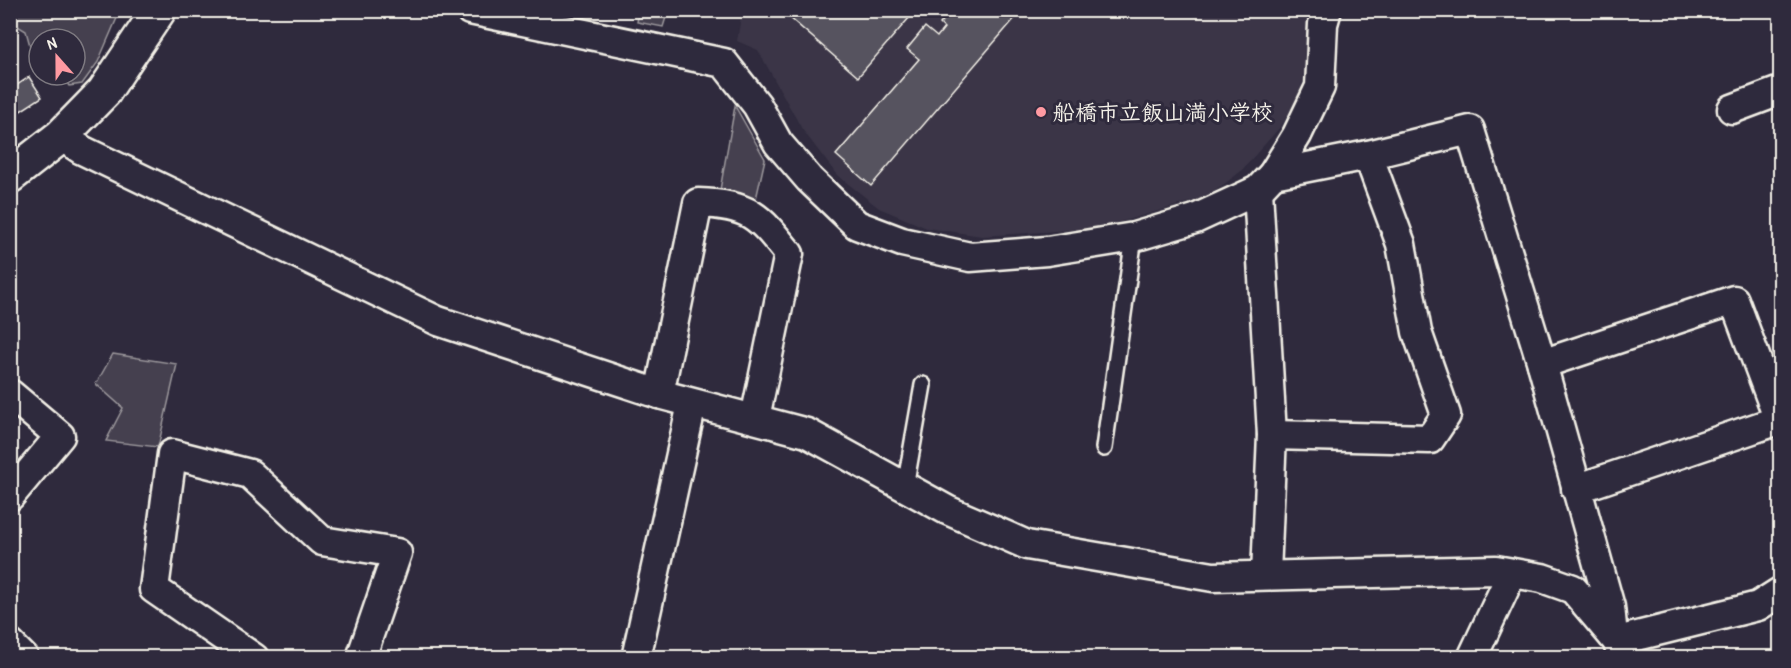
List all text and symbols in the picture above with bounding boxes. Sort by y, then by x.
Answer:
north arrow [27,27,87,87]
text: N [44,31,60,55]
place label: 船橋市立飯山満小学校 [1053,97,1273,127]
marker: 船橋市立飯山満小学校 [1034,105,1048,119]

